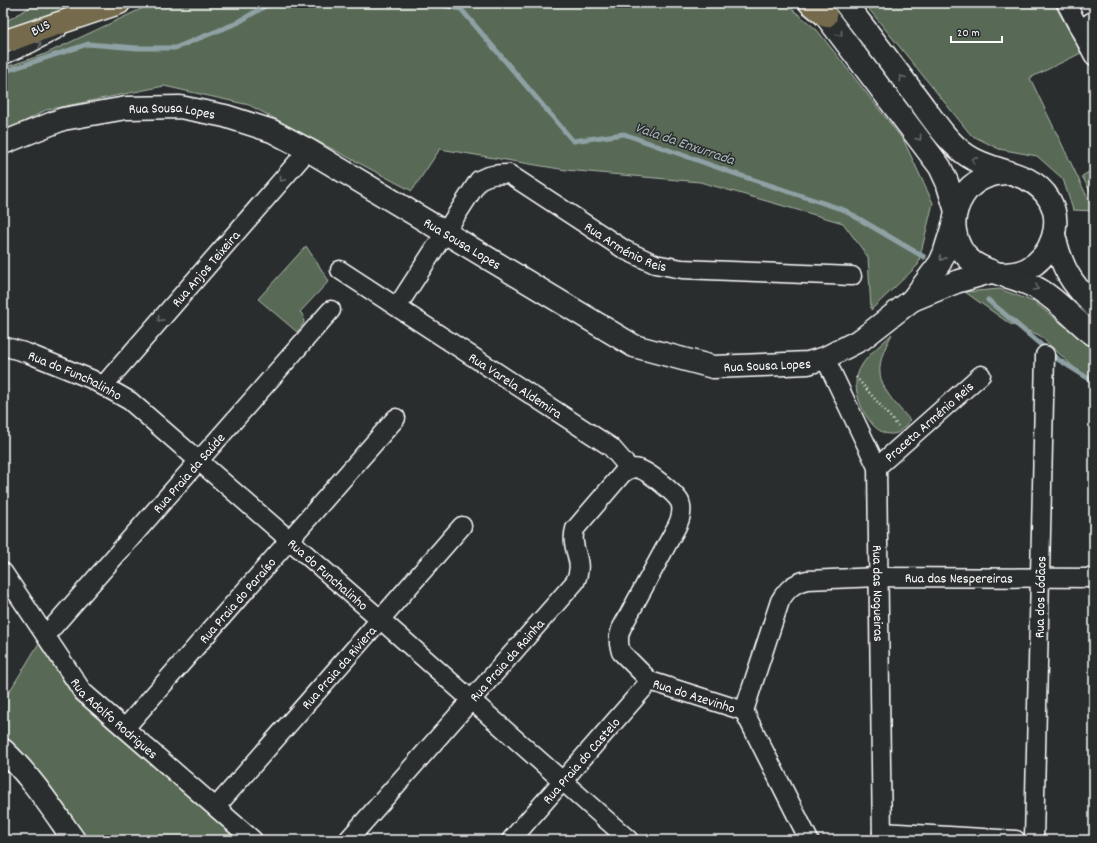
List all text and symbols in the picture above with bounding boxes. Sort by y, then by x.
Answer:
street label: BUS [28,15,54,42]
scale bar [951,18,1002,44]
text: 20 m [957,25,980,42]
one-way arrow [835,30,843,37]
one-way arrow [34,41,42,49]
one-way arrow [900,75,907,82]
street label: Rua Sousa Lopes [129,99,217,126]
water label: Vala da Enxurrada [632,118,738,173]
one-way arrow [914,133,921,140]
one-way arrow [971,157,979,164]
one-way arrow [280,175,287,182]
street label: Rua Sousa Lopes [419,214,504,276]
street label: Rua Arménio Reis [580,218,668,278]
street label: Rua Anjos Teixeira [168,226,246,312]
one-way arrow [939,254,947,261]
one-way arrow [1032,283,1039,290]
one-way arrow [157,314,164,322]
street label: Rua do Funchalinho [25,347,125,406]
street label: Rua Varela Aldemira [464,349,566,425]
street label: Rua Sousa Lopes [723,355,812,379]
street label: Praceta Arménio Reis [881,378,979,468]
street label: Rua Praia da Saúde [149,429,231,519]
street label: Rua do Funchalinho [282,535,372,616]
street label: Rua das Nogueiras [866,545,887,642]
street label: Rua Praia do Paraíso [195,554,282,649]
street label: Rua dos Lódãos [1031,556,1052,638]
street label: Rua das Nespereiras [905,569,1013,590]
street label: Rua Praia da Rainha [466,615,550,707]
street label: Rua Praia da Riviera [298,622,383,715]
street label: Rua Adolfo Rodrigues [64,675,162,765]
street label: Rua do Azevinho [650,675,737,720]
street label: Rua Praia do Castelo [539,714,626,809]

